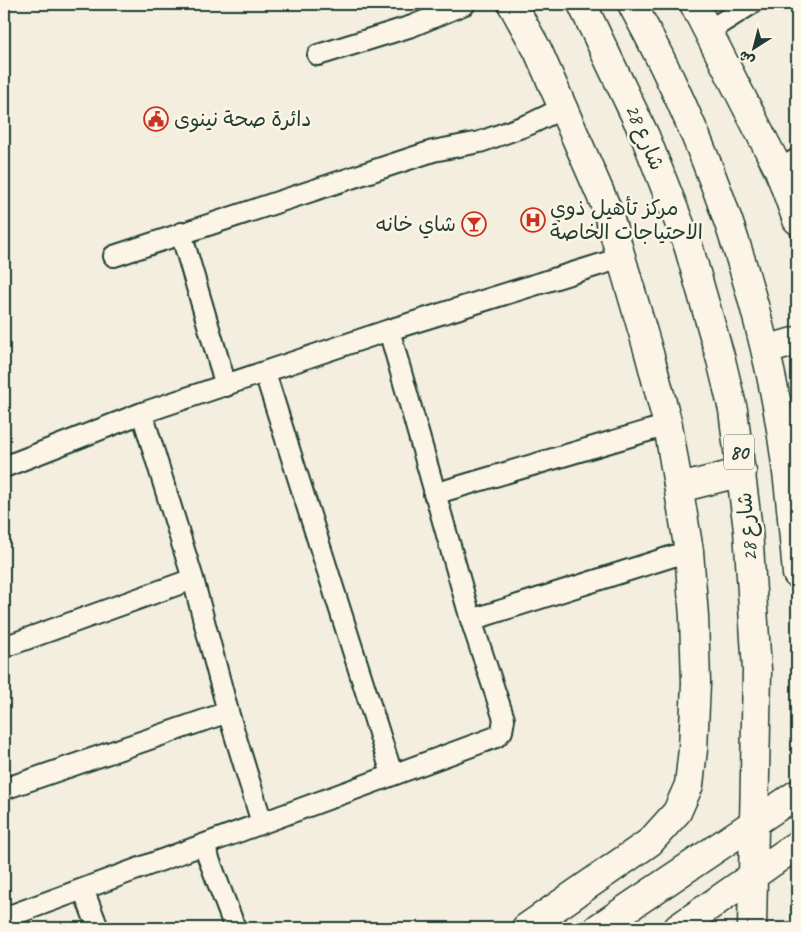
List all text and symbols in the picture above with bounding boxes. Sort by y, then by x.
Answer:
north arrow [728,22,778,72]
text: ش [735,47,758,70]
street label: شارع 28 [618,100,671,175]
public building icon: دائرة صحة نينوى [143,106,169,132]
place label: دائرة صحة نينوى [174,106,312,133]
place label: مركز تأهيل ذوي الاحتياجات الخاصة [550,195,703,245]
hospital icon: مركز تأهيل ذوي الاحتياجات الخاصة [520,207,546,233]
place label: شاي خانه [375,211,456,239]
bar icon: شاي خانه [461,211,487,237]
road number: 80 [724,434,754,470]
street label: شارع 28 [731,491,765,563]

